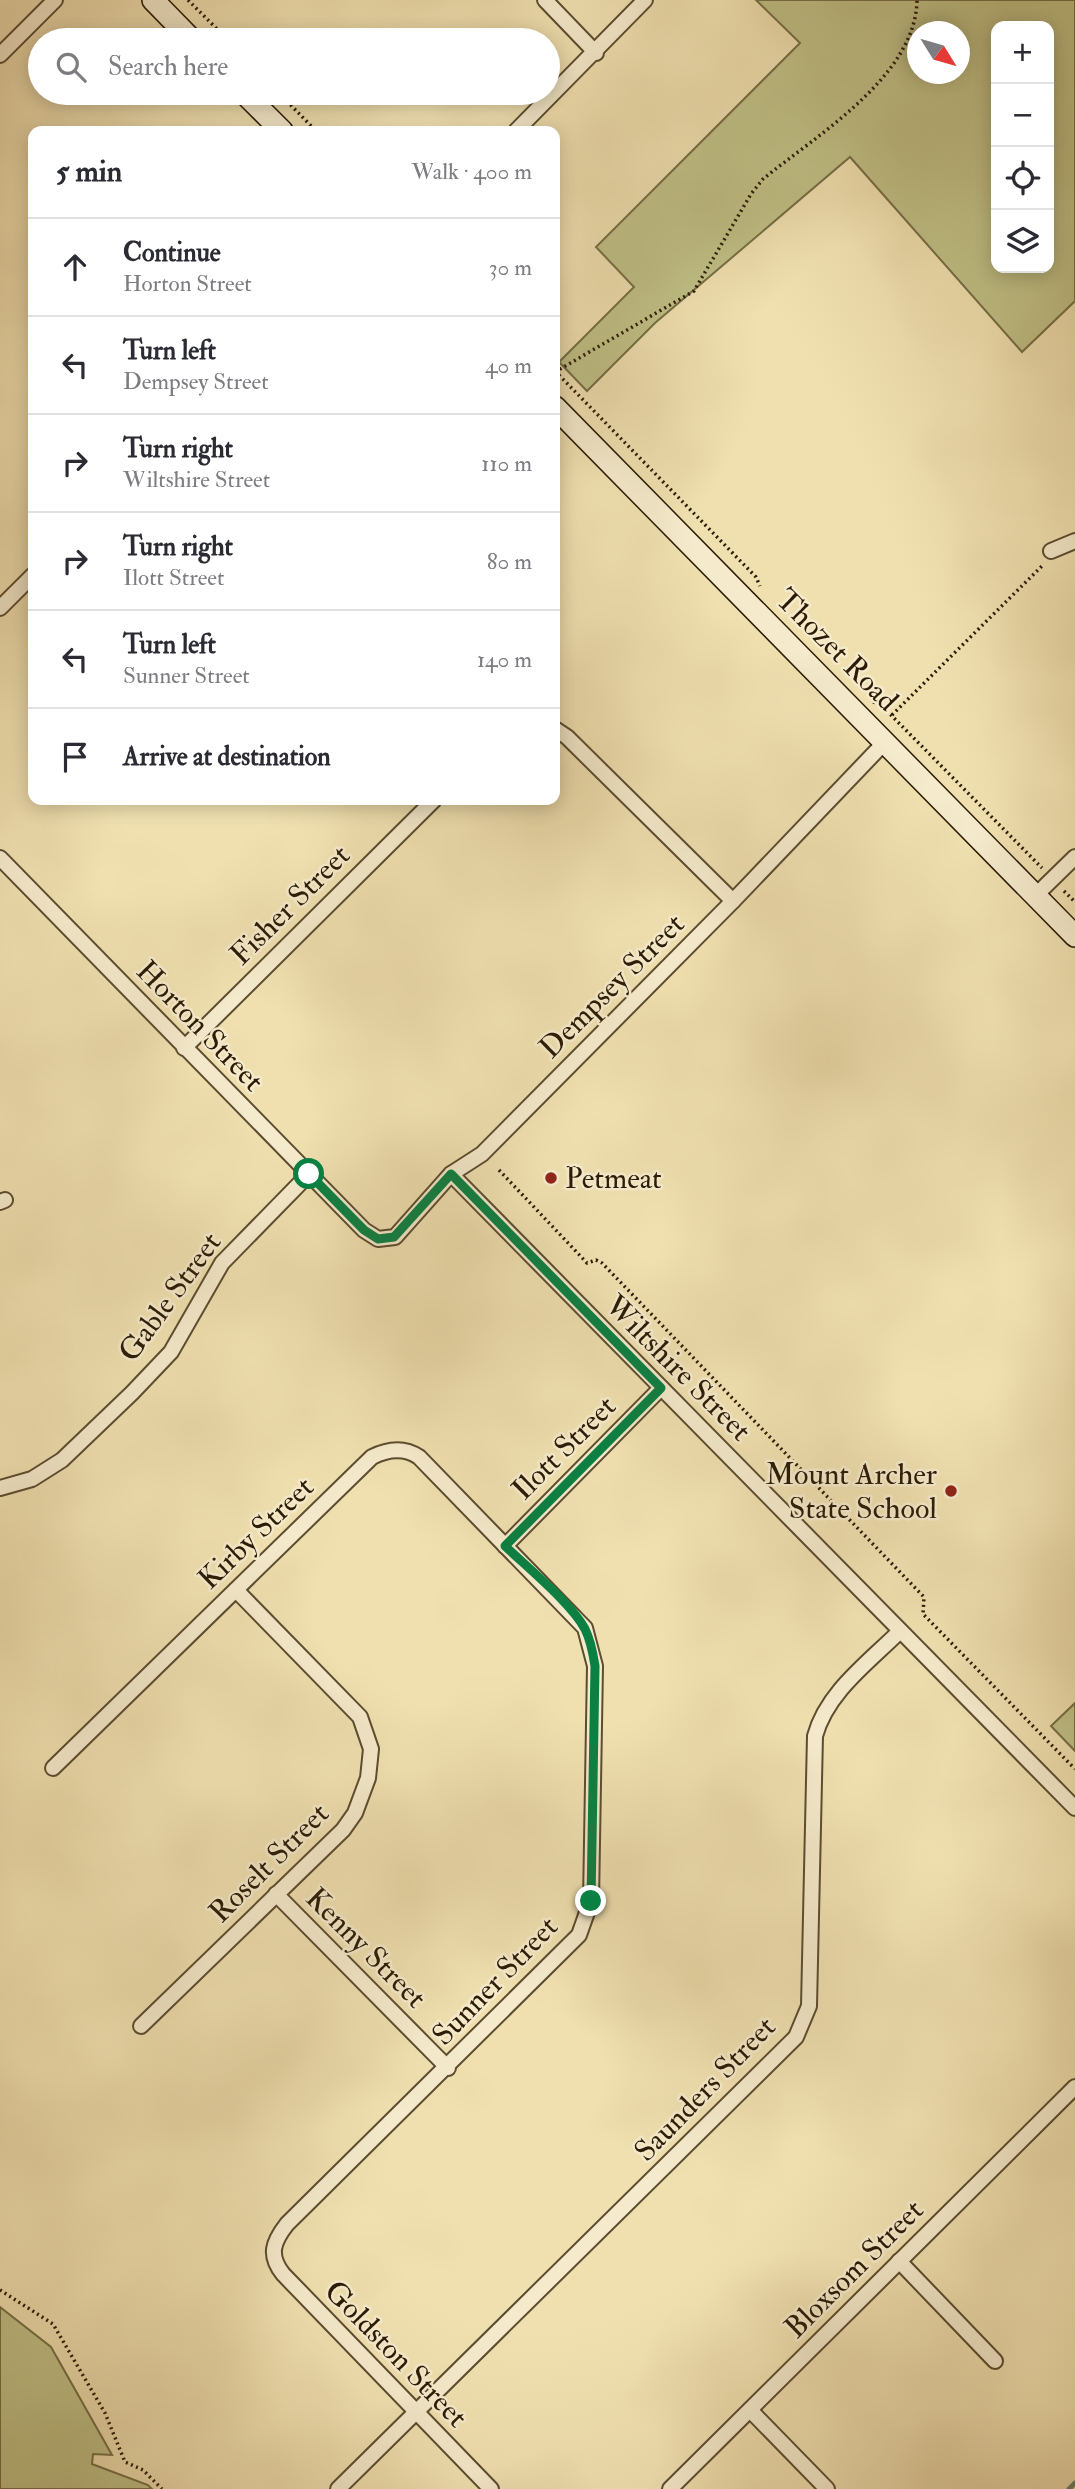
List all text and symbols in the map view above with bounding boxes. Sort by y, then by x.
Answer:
north arrow [907,21,970,84]
map controls [991,21,1054,273]
button: + [991,21,1054,84]
search box [28,28,560,105]
icon: search [52,48,90,86]
text: Search here [108,51,228,83]
button: − [991,84,1054,147]
button: locate [991,147,1054,210]
text: 5 min [56,153,122,190]
text: Walk · 400 m [411,157,532,186]
button: layers [991,210,1054,273]
text: Continue [123,237,221,269]
icon: ahead [56,248,94,286]
text: 30 m [489,253,532,282]
text: Horton Street [123,269,252,298]
text: Turn left [123,335,216,367]
icon: left [56,346,94,384]
text: 40 m [485,351,532,380]
text: Dempsey Street [123,367,269,396]
text: Turn right [123,433,233,465]
icon: right [56,444,94,482]
text: 110 m [481,449,532,478]
text: Wiltshire Street [123,465,270,494]
text: Turn right [123,531,233,563]
icon: right [56,542,94,580]
text: 80 m [487,547,532,576]
text: Ilott Street [123,563,224,592]
street label: Thozet Road [768,581,906,719]
text: Turn left [123,629,216,661]
icon: left [56,640,94,678]
text: 140 m [477,645,532,674]
text: Sunner Street [123,661,250,690]
icon: arrive [56,738,94,776]
text: Arrive at destination [123,741,331,773]
street label: Fisher Street [222,837,358,973]
street label: Dempsey Street [532,906,692,1066]
street label: Horton Street [128,953,272,1099]
route start [293,1158,324,1189]
place label: Petmeat [565,1160,662,1197]
marker: Petmeat [543,1170,559,1186]
street label: Gable Street [111,1225,229,1369]
street label: Wiltshire Street [596,1286,759,1449]
street label: Ilott Street [504,1388,624,1508]
place label: Mount Archer State School [766,1456,937,1527]
street label: Kirby Street [190,1469,322,1597]
marker: Mount Archer State School [943,1483,959,1499]
street label: Roselt Street [201,1795,337,1931]
street label: Kenny Street [298,1880,434,2016]
route end [575,1885,606,1916]
street label: Sunner Street [424,1908,566,2053]
street label: Saunders Street [627,2009,784,2169]
street label: Bloxsom Street [777,2192,931,2346]
street label: Goldston Street [317,2273,476,2435]

